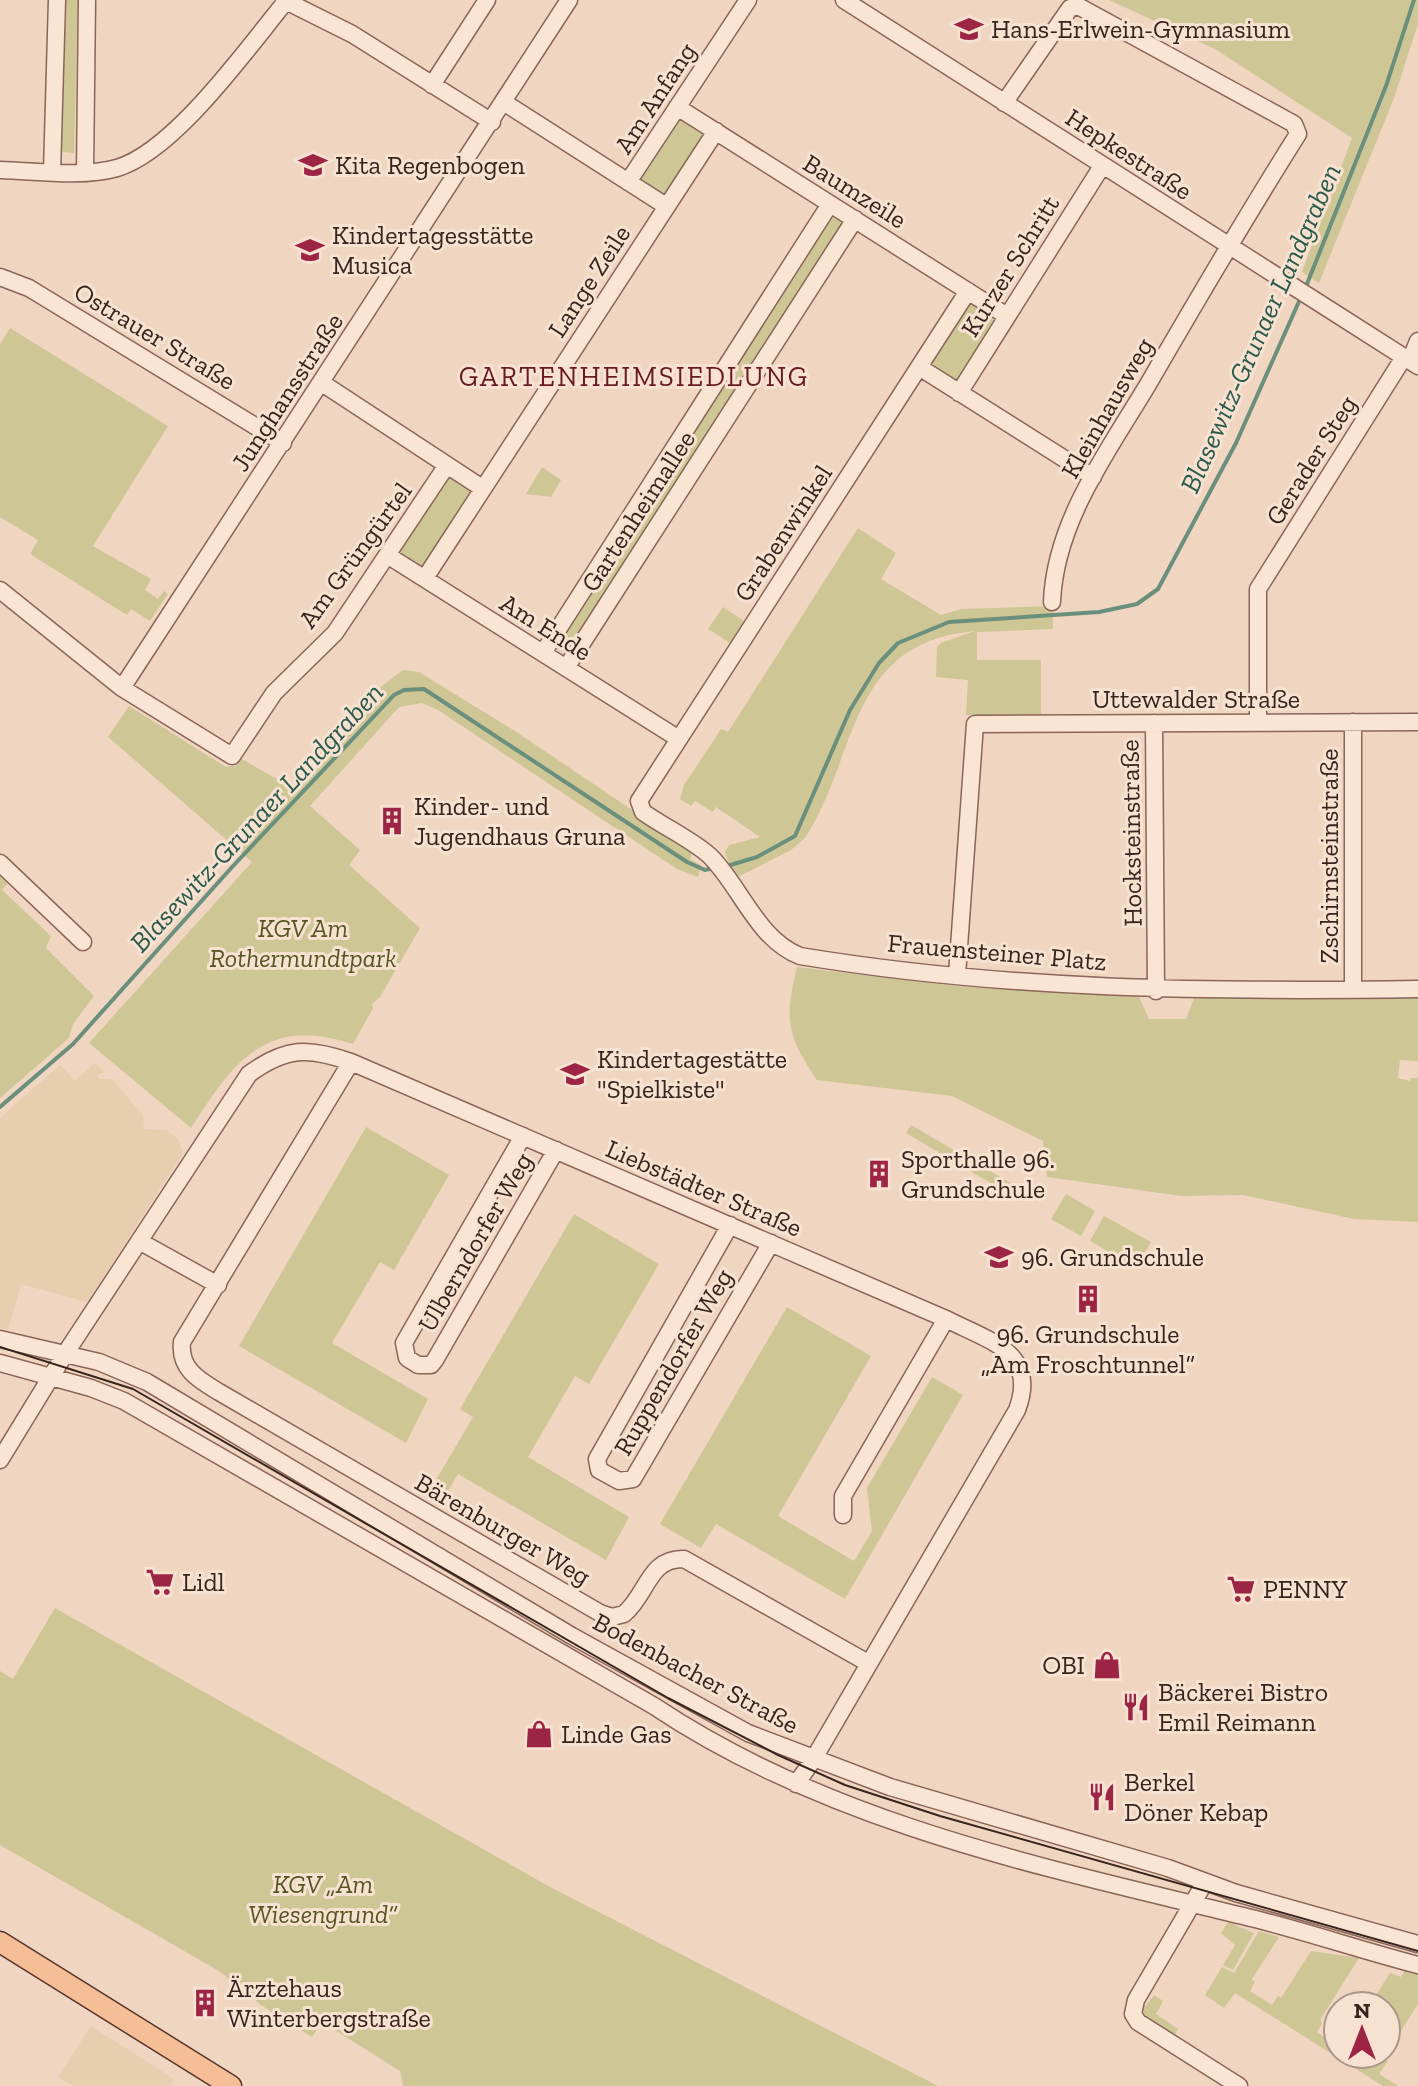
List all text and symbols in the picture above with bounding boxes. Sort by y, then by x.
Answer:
place label: Hans-Erlwein-Gymnasium [991,13,1290,45]
school or university icon: Hans-Erlwein-Gymnasium [954,14,984,44]
street label: Am Anfang [607,36,703,160]
street label: Hepkestraße [1060,101,1198,207]
street label: Baumzeile [797,147,913,235]
place label: Kita Regenbogen [335,149,525,181]
school or university icon: Kita Regenbogen [298,150,328,180]
water label: Blasewitz‐Grunaer Landgraben [1173,159,1348,498]
street label: Kurzer Schritt [954,189,1066,343]
place label: Kindertagesstätte Musica [332,219,533,281]
street label: Lange Zeile [541,219,637,343]
school or university icon: Kindertagesstätte Musica [295,235,325,265]
street label: Ostrauer Straße [68,275,242,397]
street label: Junghansstraße [224,307,350,477]
street label: Kleinhausweg [1054,332,1160,484]
district label: GARTENHEIMSIEDLUNG [459,360,809,393]
street label: Gerader Steg [1259,389,1363,531]
street label: Gartenheimallee [574,424,702,598]
street label: Grabenwinkel [727,459,839,607]
street label: Am Grüngürtel [291,476,419,634]
street label: Am Ende [494,586,598,668]
water label: Blasewitz‐Grunaer Landgraben [123,676,390,959]
street label: Uttewalder Straße [1092,683,1300,715]
street label: Hocksteinstraße [1113,739,1149,927]
street label: Zschirnsteinstraße [1313,748,1345,964]
place label: Kinder- und Jugendhaus Gruna [414,790,626,852]
building icon: Kinder- und Jugendhaus Gruna [377,806,407,836]
park label: KGV Am Rothermundtpark [209,912,397,974]
street label: Frauensteiner Platz [886,926,1108,978]
place label: Kindertagestätte "Spielkiste" [597,1043,787,1105]
school or university icon: Kindertagestätte "Spielkiste" [560,1059,590,1089]
street label: Liebstädter Straße [601,1132,807,1244]
place label: Sporthalle 96. Grundschule [901,1143,1055,1205]
street label: Ulberndorfer Weg [411,1147,539,1337]
building icon: Sporthalle 96. Grundschule [864,1159,894,1189]
place label: 96. Grundschule [1021,1241,1204,1273]
school or university icon: 96. Grundschule [984,1242,1014,1272]
street label: Ruppendorfer Weg [607,1263,739,1461]
building icon: 96. Grundschule „Am Froschtunnel“ [1073,1284,1103,1314]
place label: 96. Grundschule „Am Froschtunnel“ [981,1318,1195,1380]
street label: Bärenburger Weg [410,1466,596,1592]
place label: Lidl [182,1566,225,1598]
supermarket icon: Lidl [145,1567,175,1597]
place label: PENNY [1263,1573,1347,1605]
supermarket icon: PENNY [1226,1574,1256,1604]
street label: Bodenbacher Straße [588,1605,804,1741]
place label: OBI [1042,1649,1085,1681]
shop icon: OBI [1092,1650,1122,1680]
place label: Bäckerei Bistro Emil Reimann [1158,1676,1328,1738]
restaurant icon: Bäckerei Bistro Emil Reimann [1121,1692,1151,1722]
place label: Linde Gas [561,1718,672,1750]
shop icon: Linde Gas [524,1719,554,1749]
place label: Berkel Döner Kebap [1124,1766,1268,1828]
restaurant icon: Berkel Döner Kebap [1087,1782,1117,1812]
park label: KGV „Am Wiesengrund“ [249,1868,398,1930]
place label: Ärztehaus Winterbergstraße [227,1972,431,2034]
building icon: Ärztehaus Winterbergstraße [190,1988,220,2018]
north arrow [1322,1990,1402,2070]
text: N [1354,1997,1371,2024]

